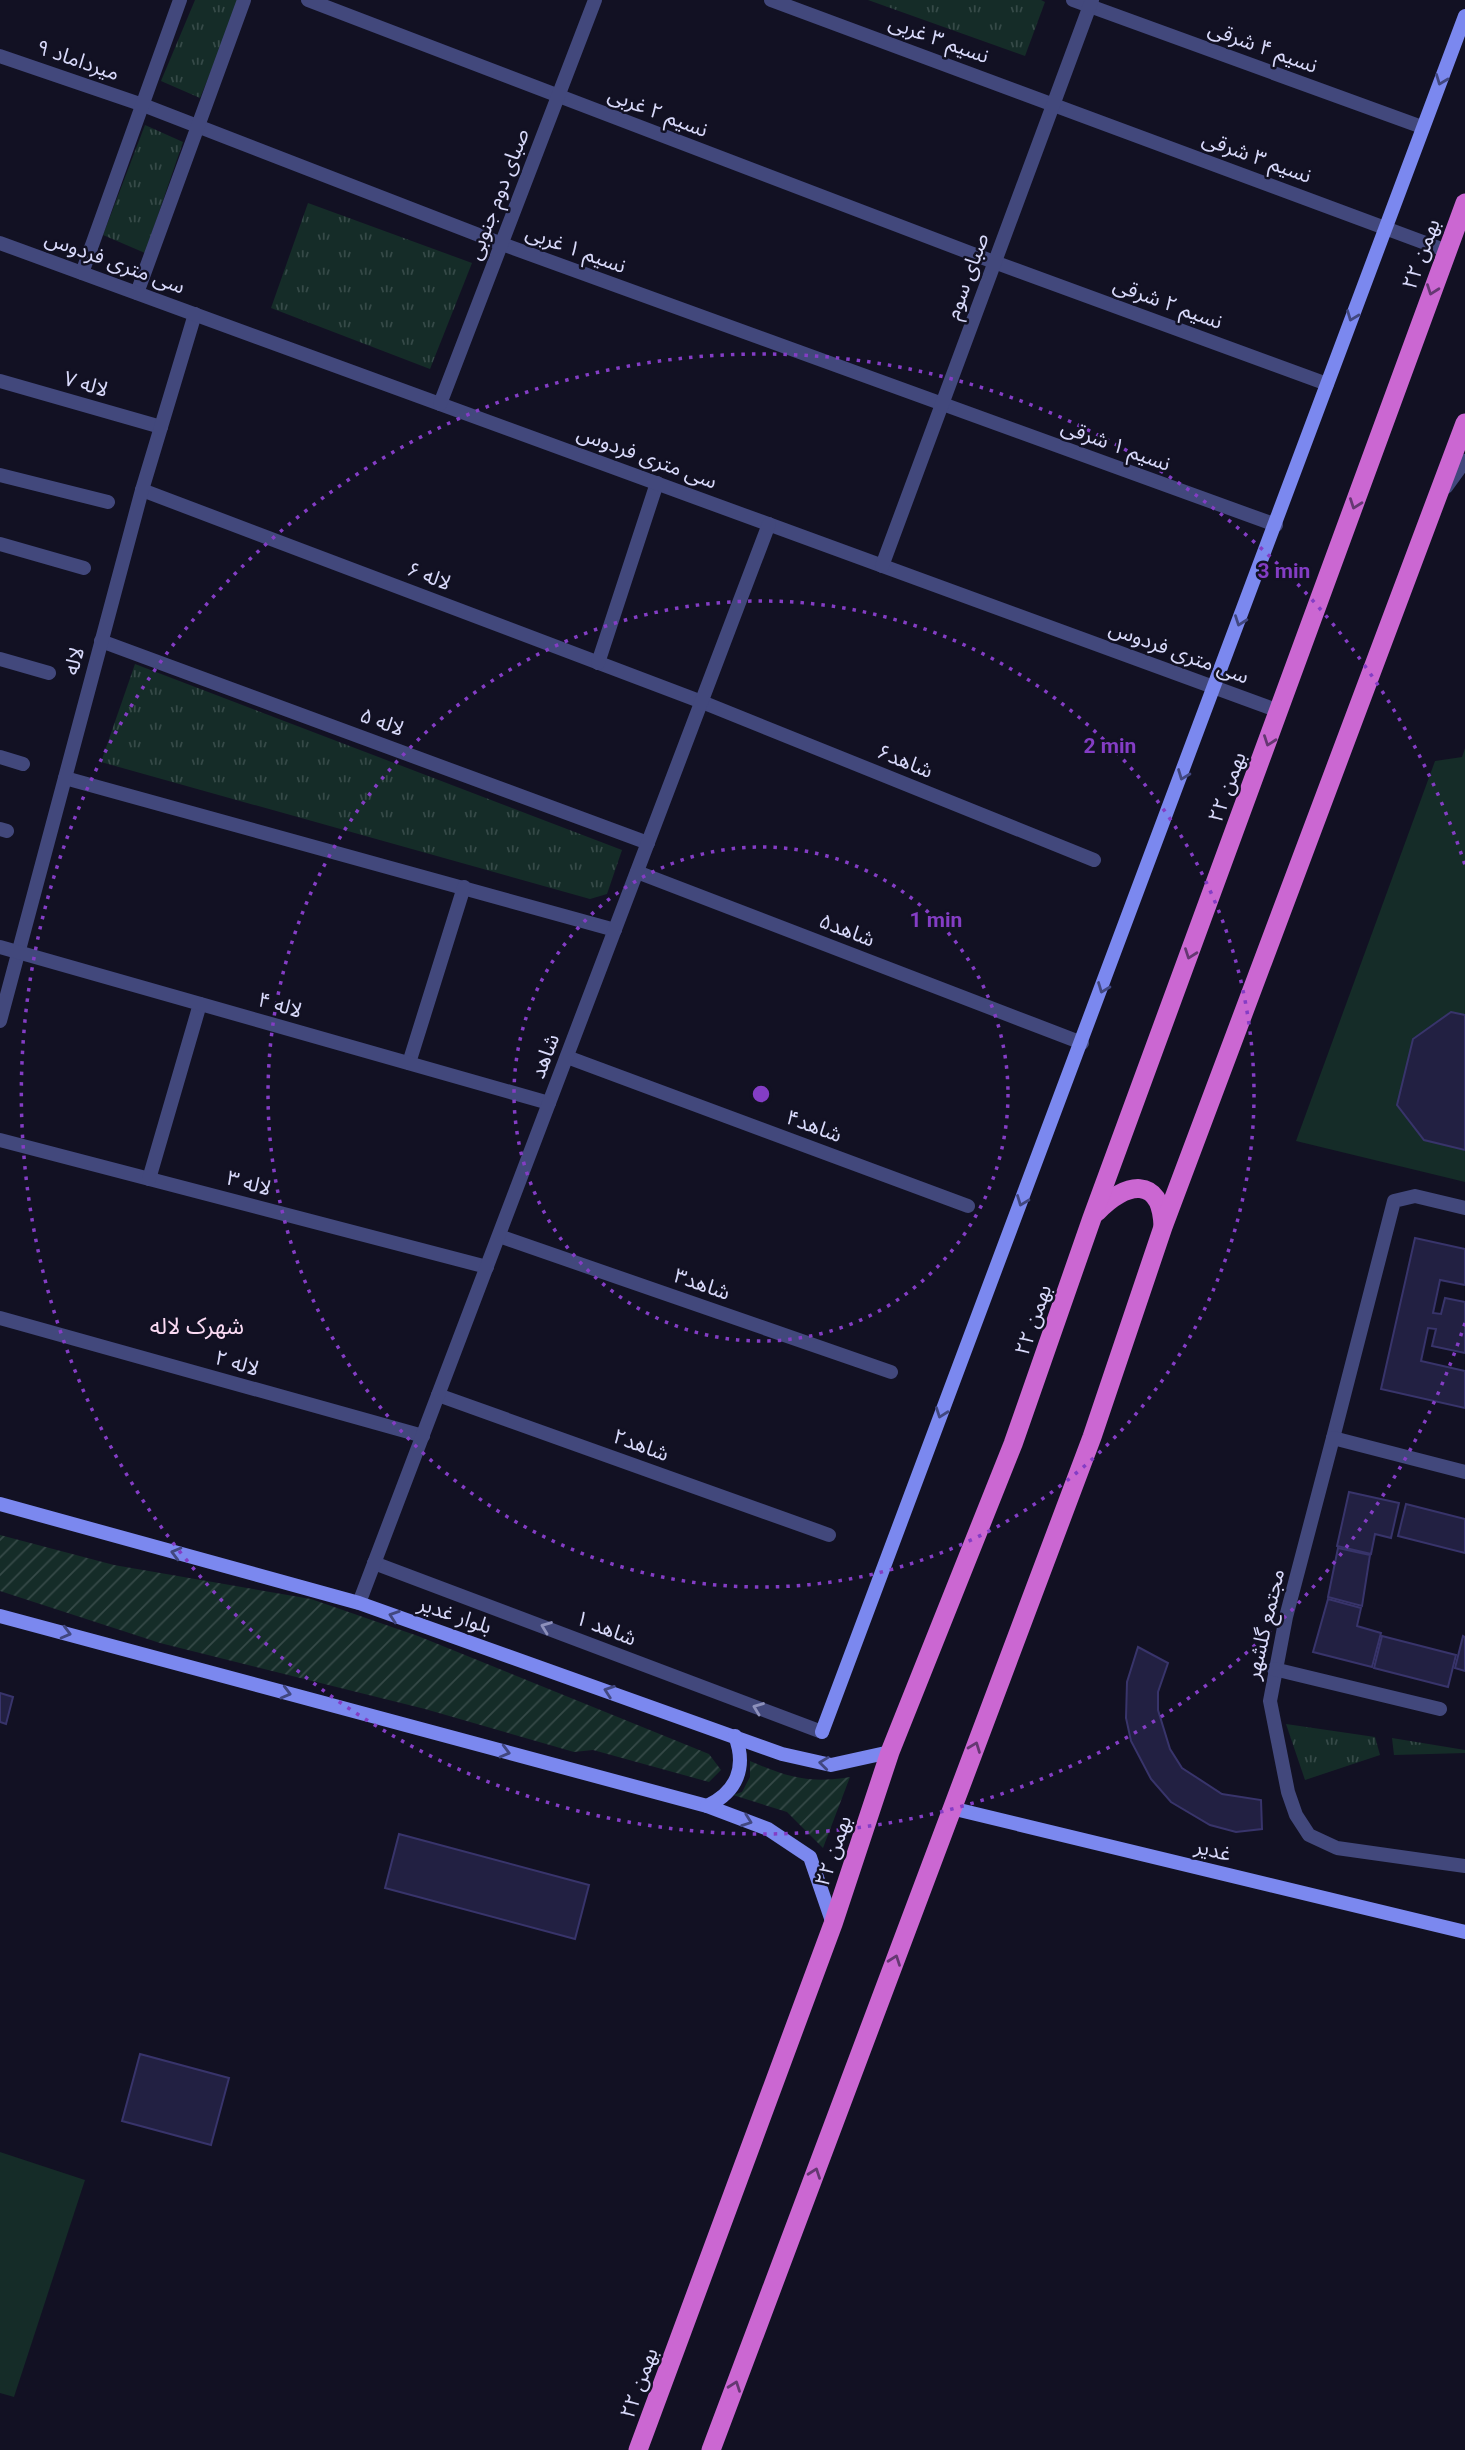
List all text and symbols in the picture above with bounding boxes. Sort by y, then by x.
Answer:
street label: نسیم ۳ غربی [885,10,992,71]
street label: نسیم ۴ شرقی [1204,16,1321,81]
street label: میرداماد ۹ [33,35,123,85]
one-way arrow [1435,73,1449,85]
street label: نسیم ۲ غربی [604,82,711,145]
street label: صبای دوم جنوبی [462,125,538,265]
street label: نسیم ۳ شرقی [1198,126,1315,191]
street label: ۲۲ بهمن [1397,216,1445,292]
street label: نسیم ۱ غربی [522,220,629,281]
street label: سی متری فردوس [42,226,188,298]
street label: صبای سوم [940,230,997,324]
street label: نسیم ۲ شرقی [1109,272,1226,337]
one-way arrow [1426,283,1440,296]
one-way arrow [1346,309,1360,321]
street label: لاله ۷ [61,366,111,402]
street label: نسیم ۱ شرقی [1057,414,1174,479]
street label: سی متری فردوس [574,421,720,493]
one-way arrow [1349,497,1363,509]
street label: لاله ۶ [404,557,454,595]
text: 3 min [1258,559,1310,583]
one-way arrow [1235,615,1249,627]
street label: سی متری فردوس [1106,616,1252,688]
street label: لاله [59,644,89,678]
street label: لاله ۵ [357,703,407,741]
text: 2 min [1084,734,1136,758]
one-way arrow [1263,734,1277,746]
street label: شاهد۶ [874,739,936,783]
street label: ۲۲ بهمن [1203,749,1251,825]
one-way arrow [1177,768,1191,781]
street label: شاهد۵ [816,908,878,952]
text: 1 min [910,908,962,932]
one-way arrow [1184,948,1198,960]
one-way arrow [1097,981,1111,993]
street label: لاله ۴ [255,987,305,1023]
street label: شاهد [526,1030,564,1082]
centre of rings [749,1082,773,1106]
street label: شاهد۴ [783,1105,845,1147]
street label: لاله ۳ [224,1166,274,1200]
one-way arrow [1016,1194,1030,1206]
street label: شاهد۳ [671,1263,733,1305]
street label: ۲۲ بهمن [1010,1282,1056,1358]
district label: شهرک لاله [150,1313,244,1340]
street label: لاله ۲ [212,1345,262,1381]
one-way arrow [935,1407,949,1419]
street label: شاهد۲ [610,1424,672,1466]
one-way arrow [170,1546,182,1561]
street label: مجتمع گلشهر [1240,1566,1292,1683]
street label: بلوار غدیر [414,1591,495,1639]
street label: شاهد ۱ [572,1606,640,1650]
one-way arrow [389,1610,401,1624]
one-way arrow [540,1622,552,1636]
one-way arrow [60,1625,72,1640]
one-way arrow [279,1684,291,1699]
one-way arrow [603,1685,615,1699]
one-way arrow [753,1702,765,1716]
one-way arrow [966,1741,980,1753]
one-way arrow [499,1744,511,1758]
one-way arrow [818,1755,830,1770]
one-way arrow [741,1813,753,1827]
street label: ۲۲ بهمن [810,1813,856,1889]
street label: غدیر [1191,1834,1234,1866]
one-way arrow [886,1954,900,1966]
one-way arrow [807,2167,821,2179]
street label: ۲۲ بهمن [615,2345,663,2421]
one-way arrow [727,2381,741,2393]

